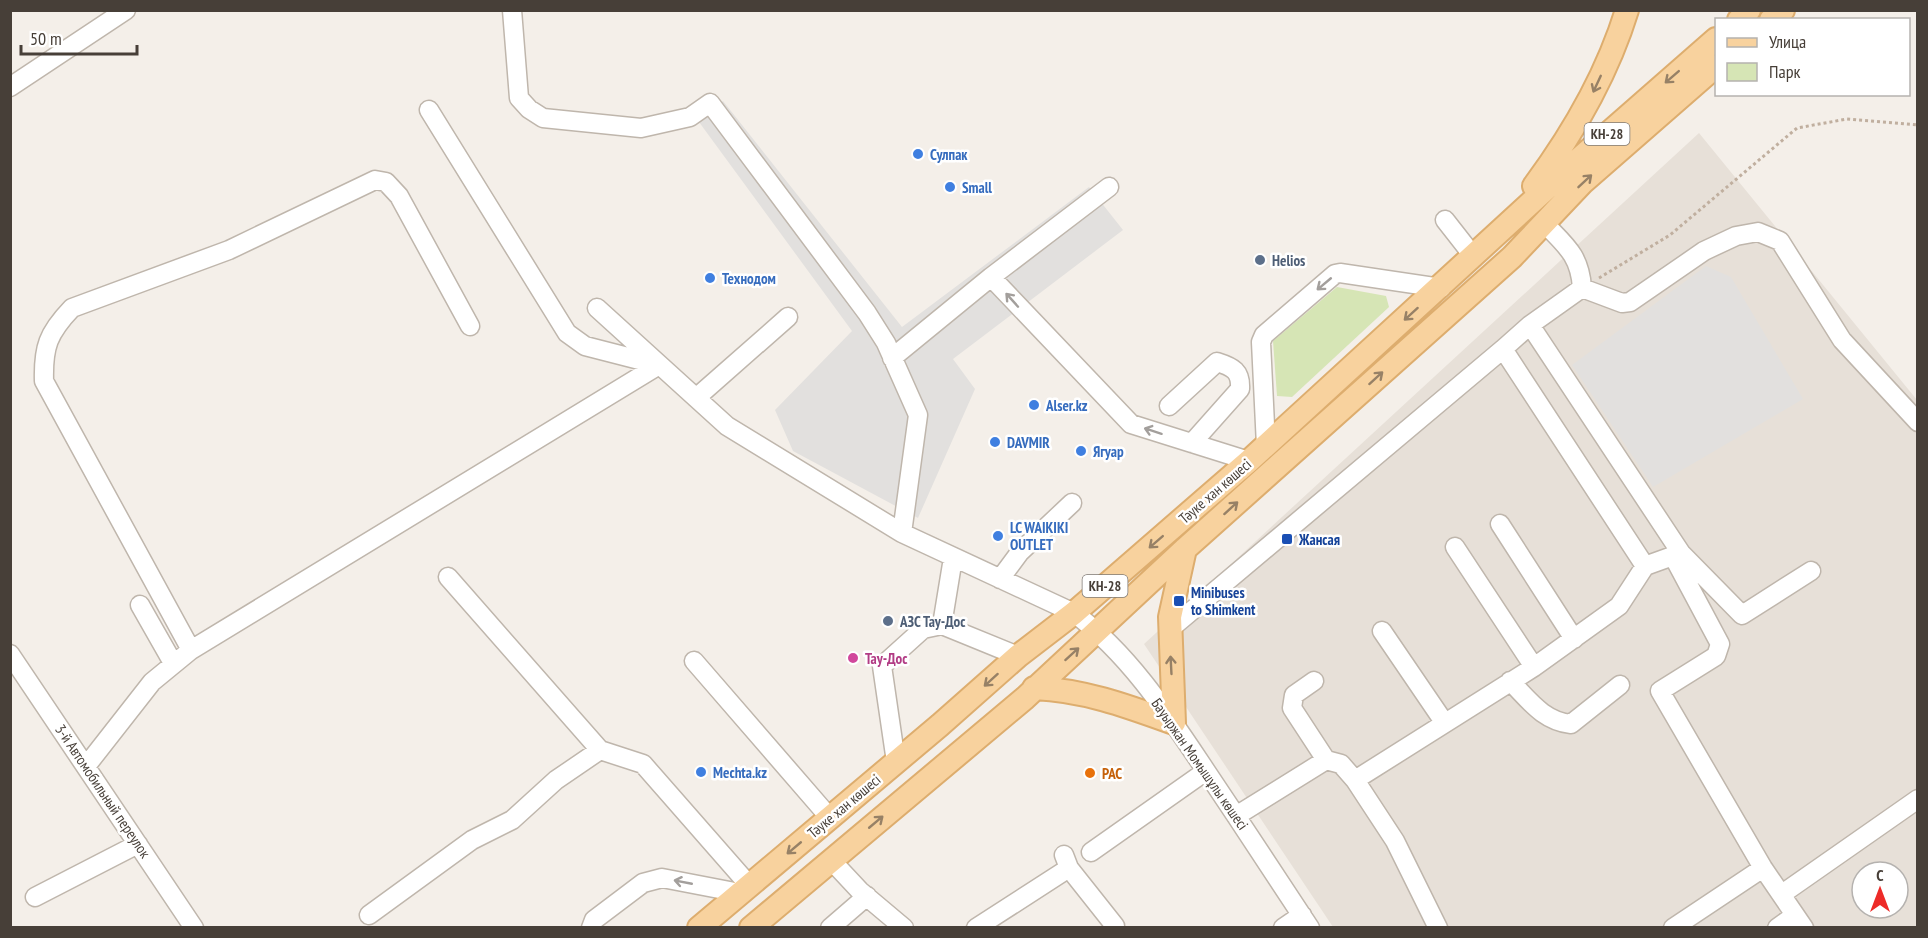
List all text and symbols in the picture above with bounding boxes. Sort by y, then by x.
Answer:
scale bar [21,18,136,56]
legend [1715,18,1910,96]
text: 50 m [30,27,62,50]
text: Улица [1769,30,1806,53]
text: Парк [1769,60,1800,83]
one-way arrow [1665,70,1680,84]
one-way arrow [1591,75,1603,93]
road number: КН-28 [1584,123,1630,145]
place label: Сулпак [930,145,968,164]
marker: Сулпак [911,147,925,161]
one-way arrow [1577,174,1592,188]
place label: Small [962,178,992,197]
marker: Small [943,180,957,194]
place label: Helios [1272,251,1305,270]
marker: Helios [1253,253,1267,267]
place label: Технодом [722,269,776,288]
marker: Технодом [703,271,717,285]
one-way arrow [1317,277,1332,291]
one-way arrow [1005,293,1019,308]
one-way arrow [1404,307,1419,321]
one-way arrow [1368,371,1383,385]
place label: Alser.kz [1045,396,1088,415]
marker: Alser.kz [1027,398,1041,412]
one-way arrow [1144,424,1163,435]
place label: DAVMIR [1007,433,1050,452]
marker: DAVMIR [988,435,1002,449]
place label: Ягуар [1093,442,1124,461]
marker: Ягуар [1074,444,1088,458]
street label: Тәуке хан көшесі [1175,454,1255,528]
one-way arrow [1223,501,1238,515]
place label: LC WAIKIKI OUTLET [1010,518,1068,554]
marker: LC WAIKIKI OUTLET [991,529,1005,543]
place label: Жансая [1298,530,1340,549]
marker: Жансая [1280,532,1294,546]
one-way arrow [1149,535,1164,549]
road number: КН-28 [1082,575,1128,597]
place label: Minibuses to Shimkent [1191,583,1256,619]
marker: Minibuses to Shimkent [1172,594,1186,608]
place label: АЗС Тау-Дос [899,612,966,631]
marker: АЗС Тау-Дос [881,614,895,628]
one-way arrow [1064,647,1079,661]
place label: Тау-Дос [865,649,908,668]
marker: Тау-Дос [846,651,860,665]
one-way arrow [1165,655,1176,675]
one-way arrow [983,673,998,687]
street label: Бауыржан Момышұлы көшесі [1147,694,1253,834]
street label: 3-й Автомобильный переулок [51,721,155,862]
place label: Mechta.kz [713,763,767,782]
place label: РАС [1102,764,1122,783]
marker: Mechta.kz [694,765,708,779]
marker: РАС [1083,766,1097,780]
street label: Тәуке хан көшесі [804,770,884,842]
one-way arrow [868,816,884,829]
one-way arrow [786,841,802,854]
north arrow [1850,860,1910,920]
text: С [1876,865,1884,885]
one-way arrow [674,876,693,887]

